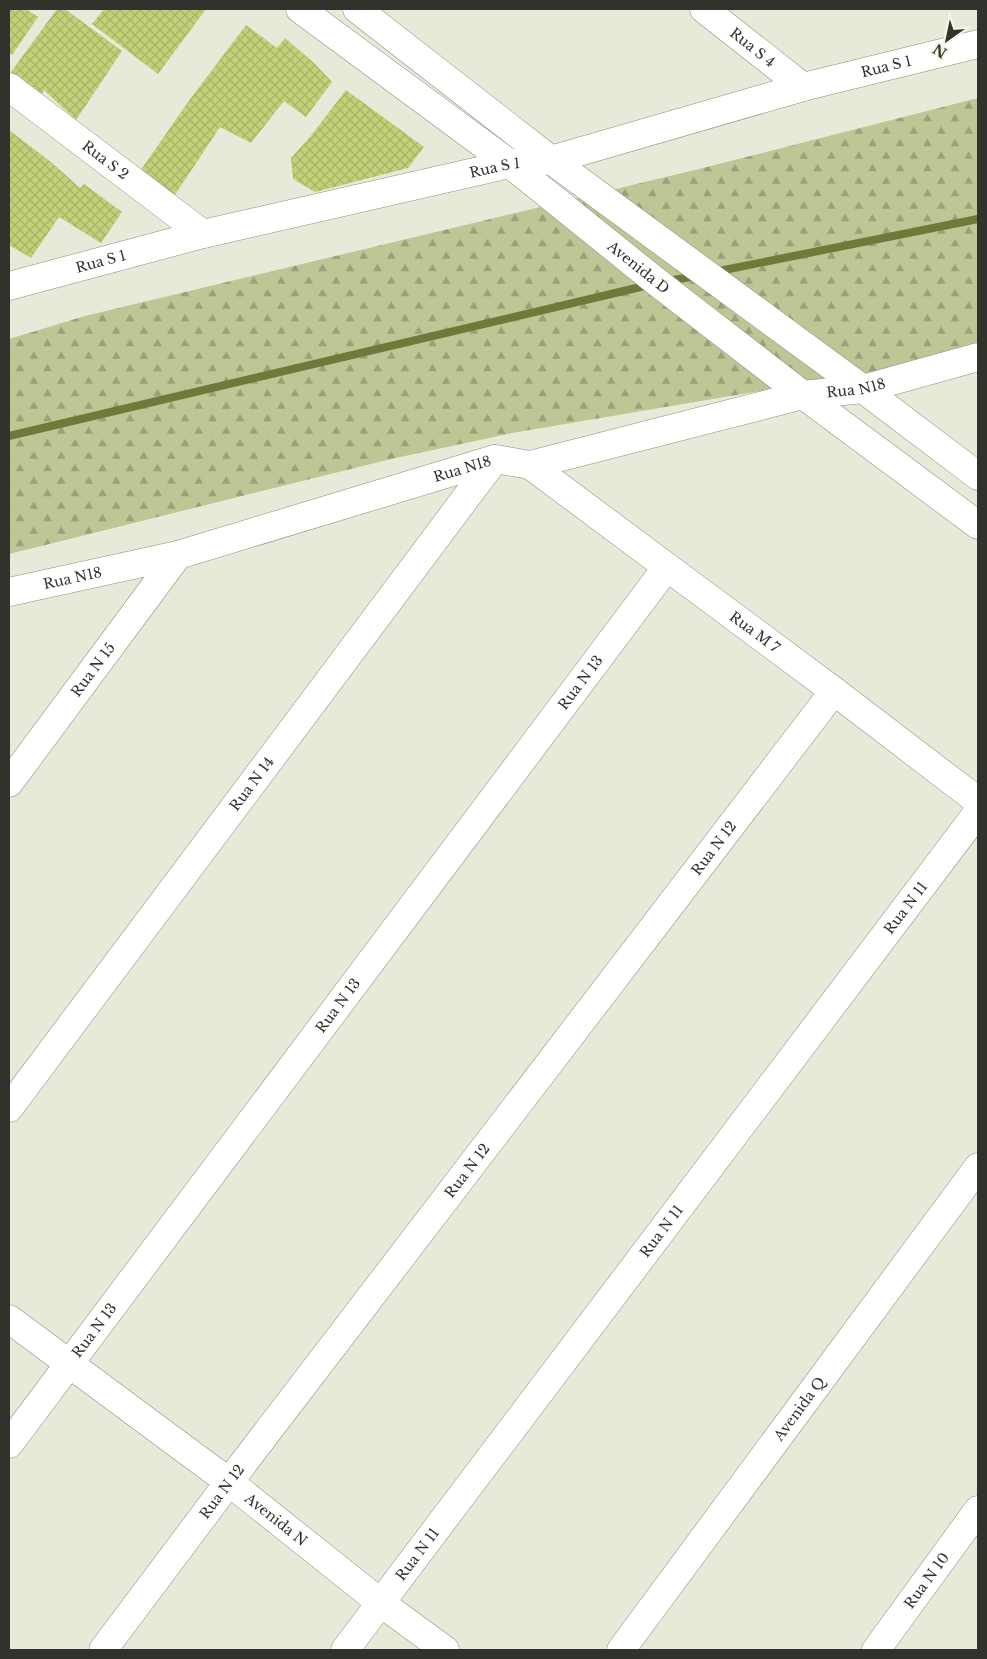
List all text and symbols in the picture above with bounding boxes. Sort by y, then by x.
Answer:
north arrow [922,15,972,65]
street label: Rua S 4 [726,24,779,71]
text: N [929,40,950,62]
street label: Rua S 1 [859,52,913,81]
street label: Rua S 2 [79,137,132,183]
street label: Rua S 1 [468,154,521,182]
street label: Avenida D [603,236,673,298]
street label: Rua S 1 [74,246,128,277]
street label: Rua N18 [826,374,887,402]
street label: Rua N18 [431,452,493,486]
street label: Rua N18 [42,563,103,593]
street label: Rua M 7 [726,607,784,657]
street label: Rua N 15 [67,639,119,700]
street label: Rua N 13 [554,652,607,713]
street label: Rua N 14 [226,753,278,815]
street label: Rua N 12 [687,817,740,879]
street label: Rua N 11 [880,878,931,938]
street label: Rua N 13 [312,975,364,1037]
street label: Rua N 12 [441,1140,494,1201]
street label: Rua N 11 [636,1201,687,1261]
street label: Rua N 13 [68,1300,121,1361]
street label: Avenida Q [769,1373,829,1445]
street label: Rua N 12 [196,1461,248,1522]
street label: Avenida N [241,1489,311,1550]
street label: Rua N 11 [392,1524,443,1584]
street label: Rua N 10 [900,1549,953,1612]

